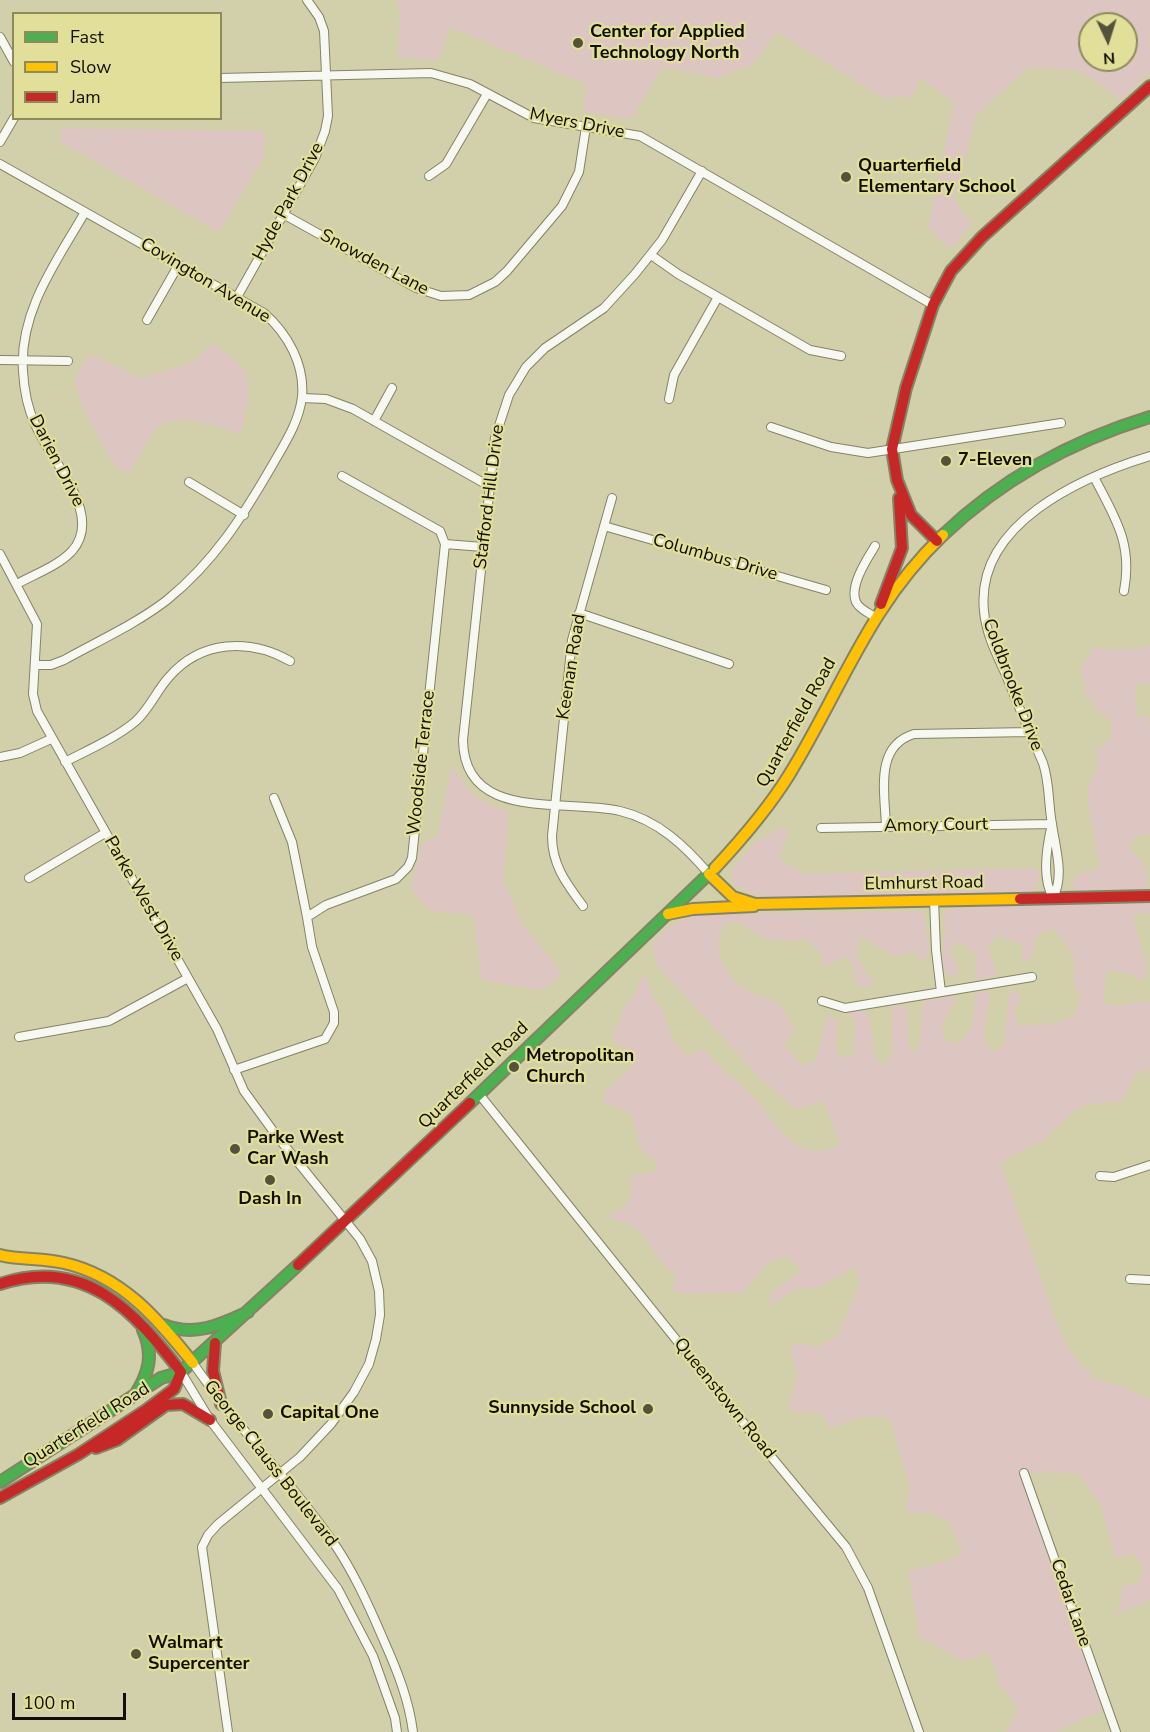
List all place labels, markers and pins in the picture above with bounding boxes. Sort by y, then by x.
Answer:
place label: Center for Applied Technology North [590,22,745,64]
marker: Center for Applied Technology North [571,36,585,50]
place label: Quarterfield Elementary School [858,156,1016,198]
marker: Quarterfield Elementary School [839,170,853,184]
place label: 7-Eleven [958,450,1032,472]
marker: 7-Eleven [939,454,953,468]
place label: Metropolitan Church [526,1046,634,1088]
marker: Metropolitan Church [507,1060,521,1074]
place label: Parke West Car Wash [247,1128,344,1170]
marker: Parke West Car Wash [228,1142,242,1156]
marker: Dash In [263,1173,277,1187]
place label: Dash In [238,1189,302,1211]
place label: Sunnyside School [488,1398,636,1420]
marker: Sunnyside School [641,1402,655,1416]
place label: Capital One [280,1403,379,1425]
marker: Capital One [261,1407,275,1421]
place label: Walmart Supercenter [148,1633,249,1676]
marker: Walmart Supercenter [129,1647,143,1661]

